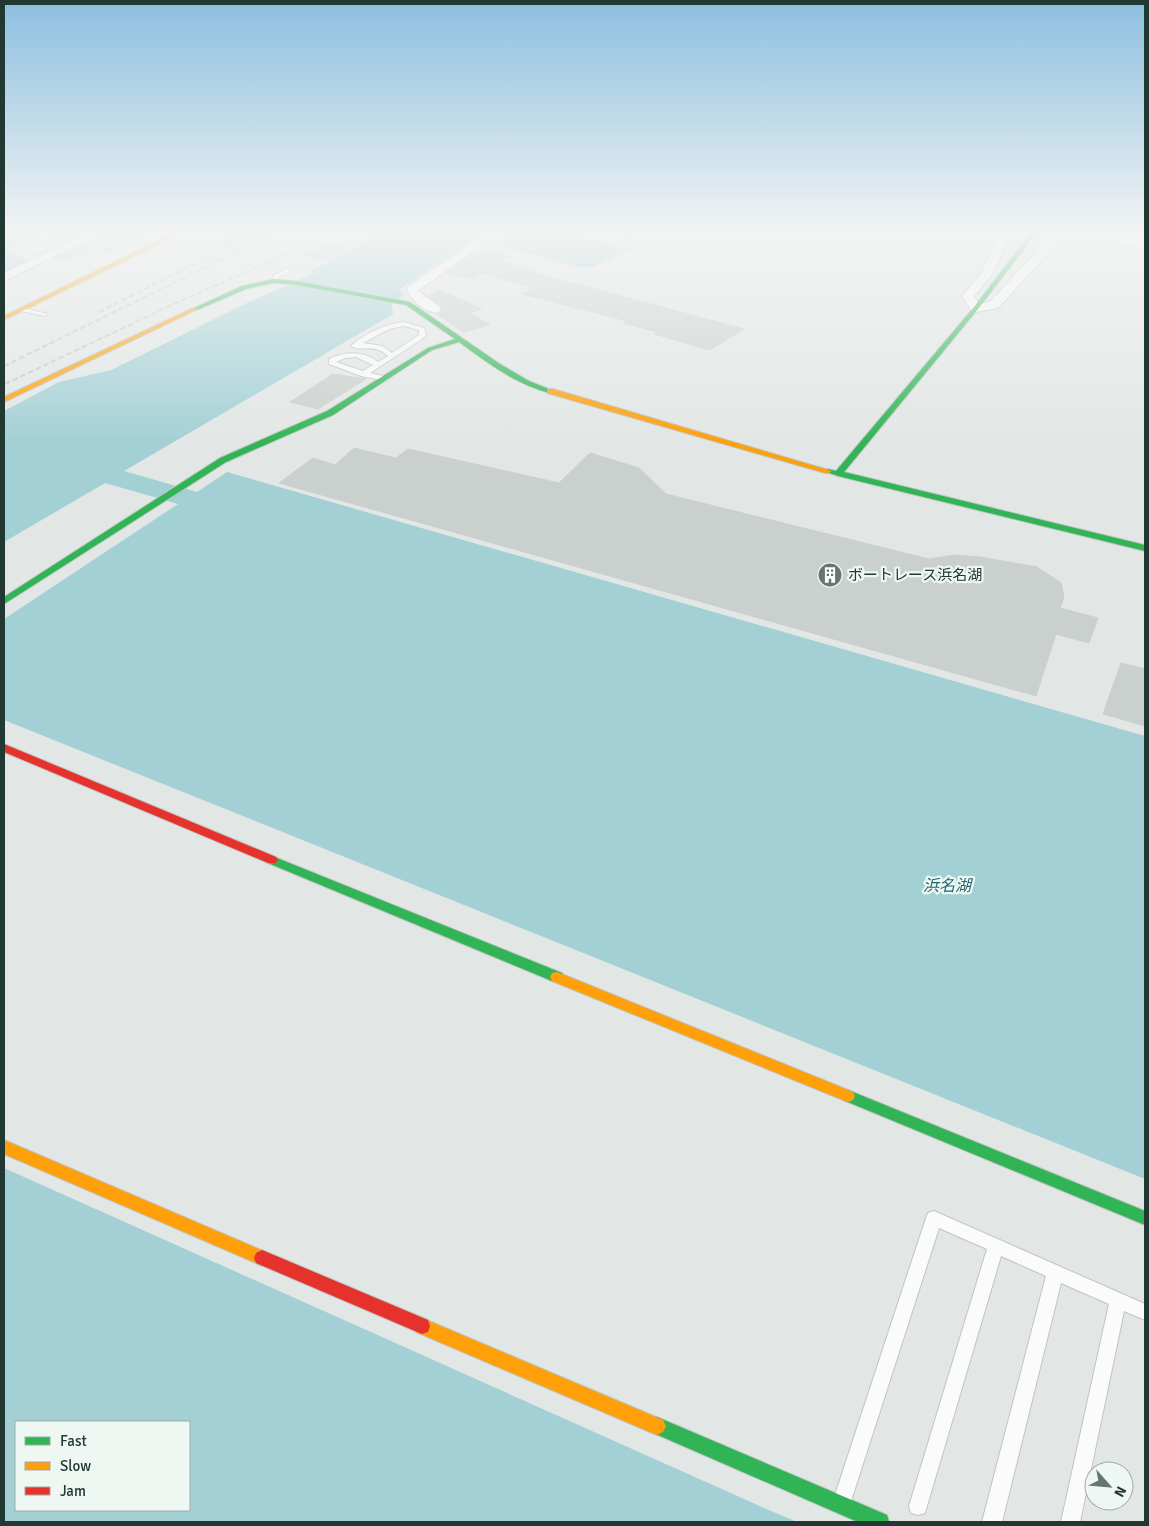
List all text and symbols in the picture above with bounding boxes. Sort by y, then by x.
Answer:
building icon: ボートレース浜名湖 [817,562,843,588]
place label: ボートレース浜名湖 [848,566,982,584]
water label: 浜名湖 [923,876,974,896]
legend [15,1421,190,1511]
text: Fast [60,1432,87,1450]
text: Slow [60,1457,91,1475]
north arrow [1084,1461,1134,1511]
text: Jam [60,1482,86,1500]
text: N [1110,1483,1130,1500]

